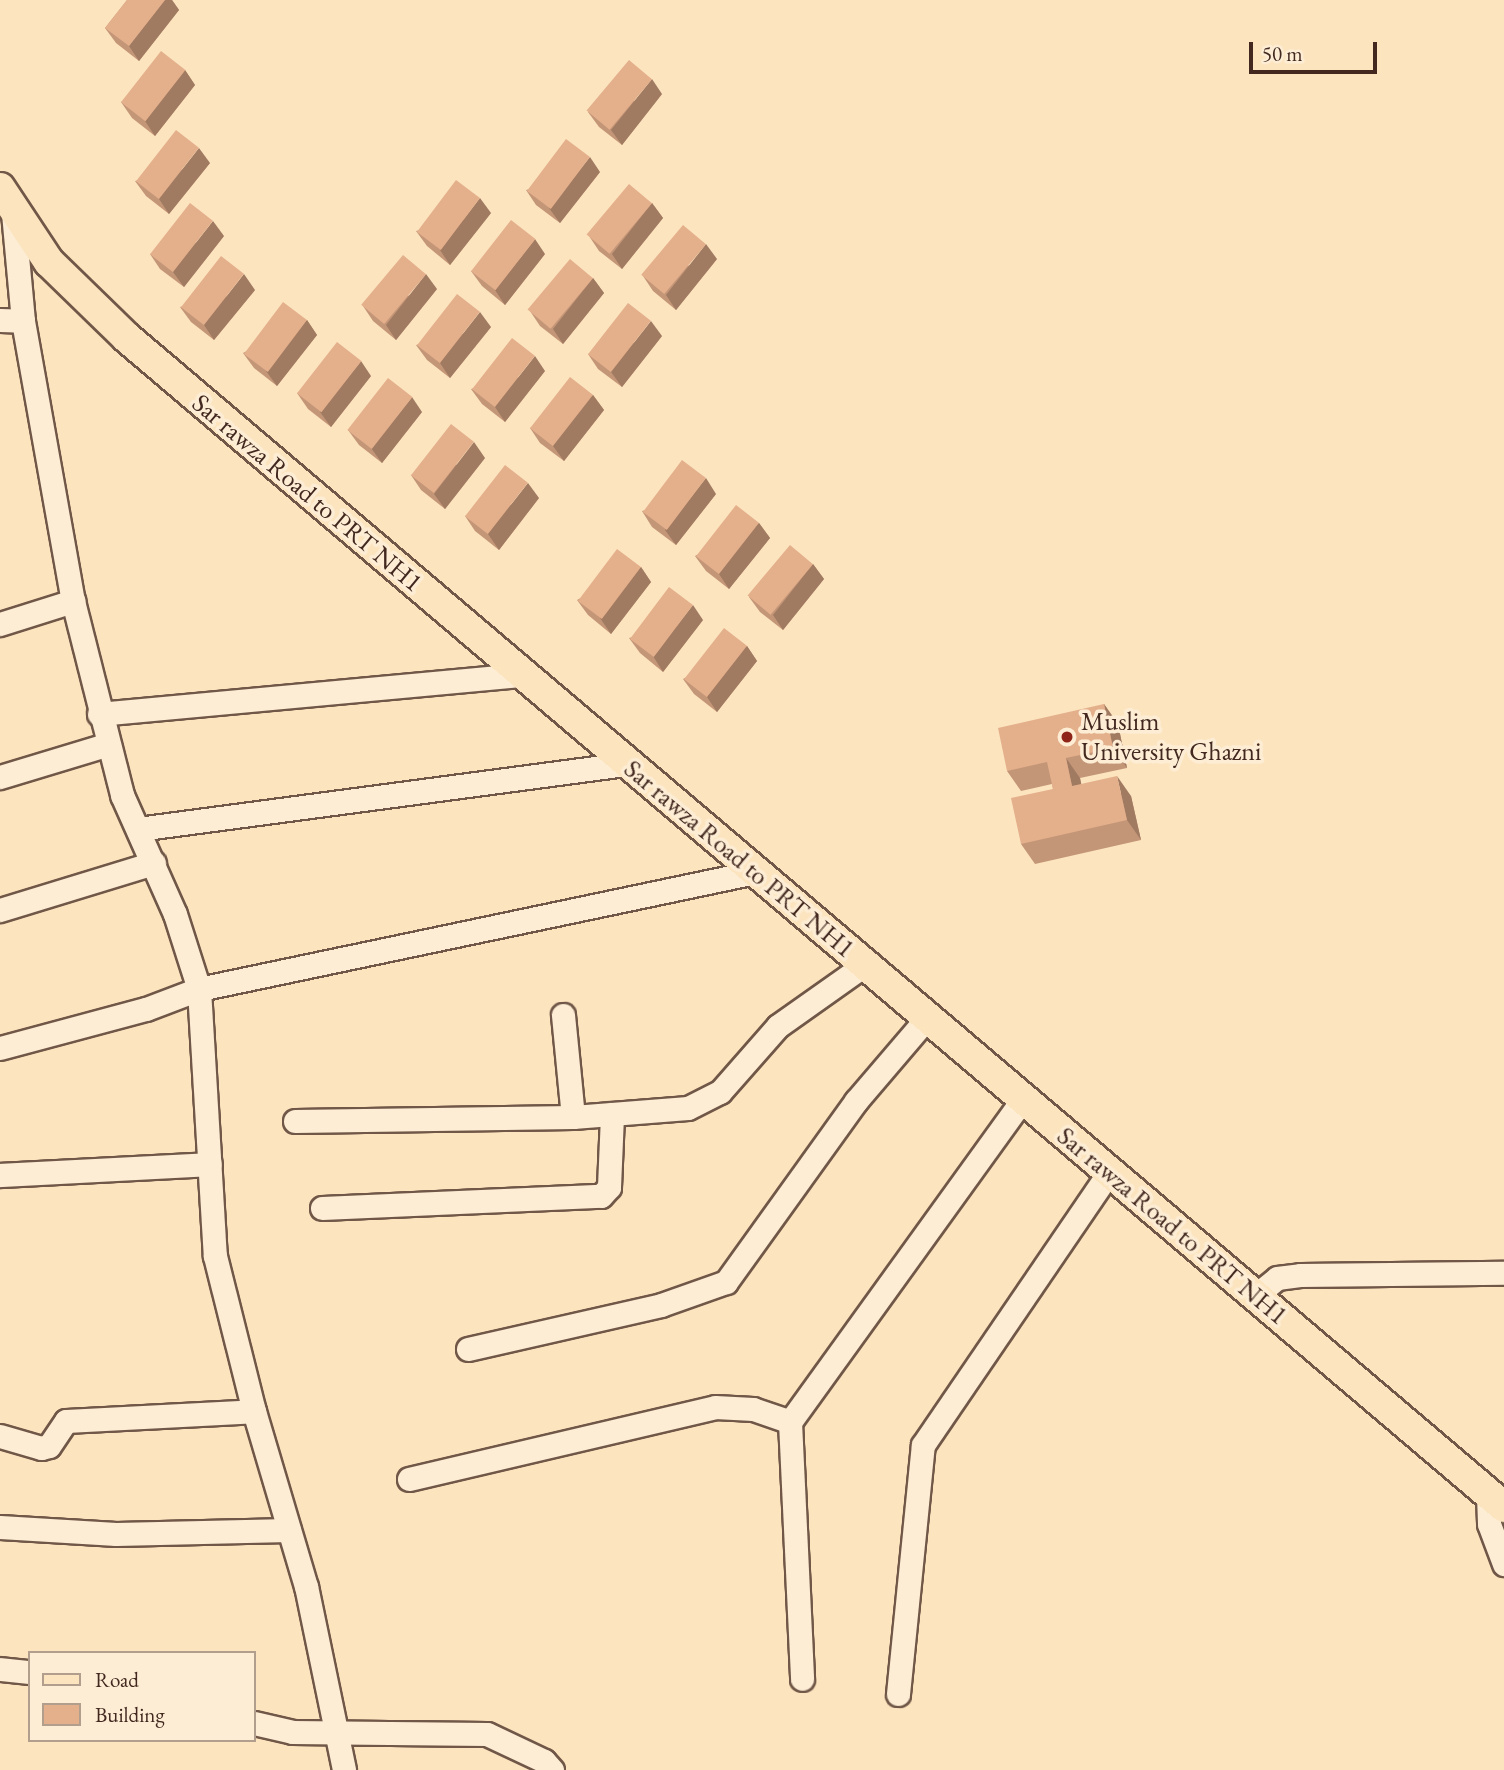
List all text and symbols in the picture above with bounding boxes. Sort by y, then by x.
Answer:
scale bar [1252,28,1380,72]
text: 50 m [1262,40,1303,67]
street label: Sar rawza Road to PRT NH1 [186,388,428,598]
place label: Muslim University Ghazni [1081,706,1261,768]
marker: Muslim University Ghazni [1059,729,1075,745]
street label: Sar rawza Road to PRT NH1 [618,754,860,964]
street label: Sar rawza Road to PRT NH1 [1051,1121,1293,1331]
legend [28,1651,256,1742]
text: Road [95,1666,139,1693]
text: Building [95,1701,165,1728]

